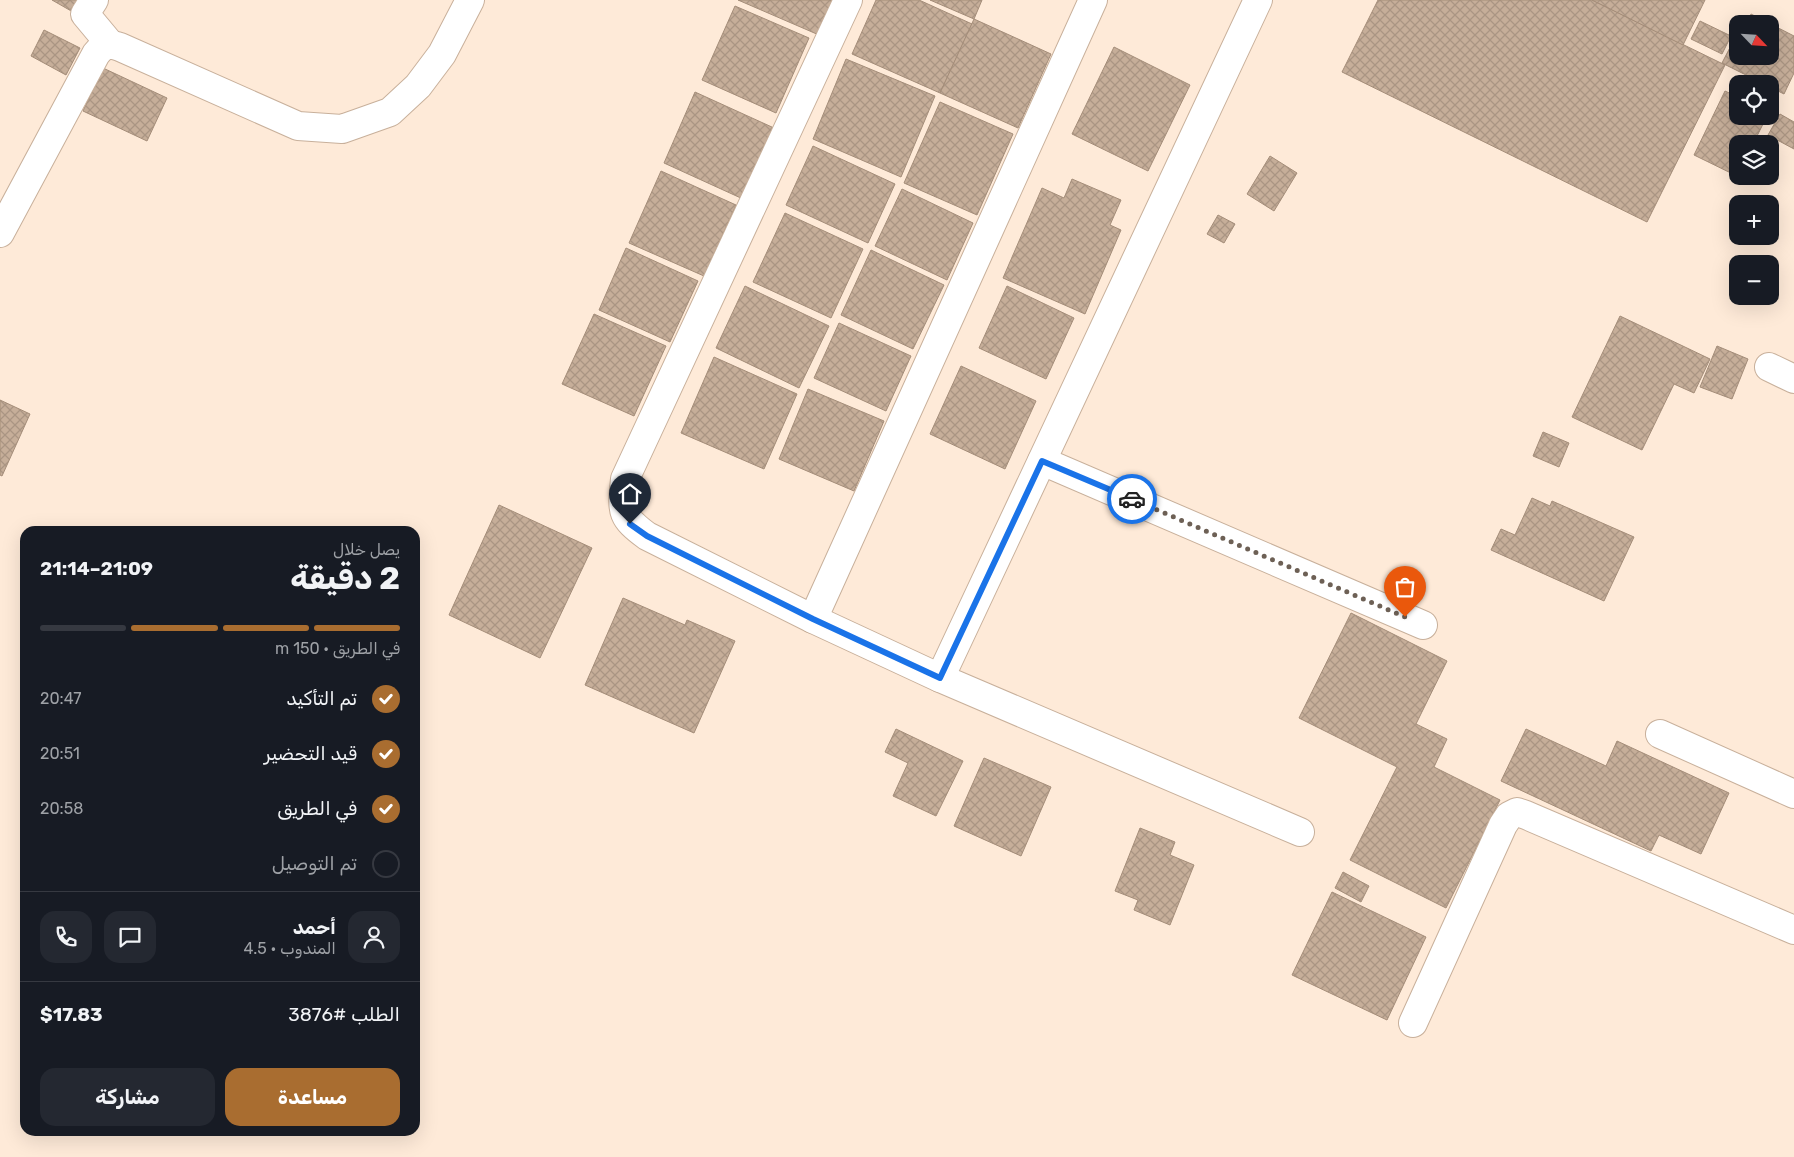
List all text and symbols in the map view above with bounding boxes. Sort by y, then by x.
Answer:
north arrow [1729,15,1779,65]
map controls [1729,15,1779,305]
button: locate [1729,75,1779,125]
button: layers [1729,135,1779,185]
button: + [1729,195,1779,245]
button: − [1729,255,1779,305]
pin [609,473,651,524]
courier [1107,474,1157,524]
icon: home [616,480,644,508]
icon: car [1118,485,1146,513]
text: يصل خلال [333,540,400,559]
text: 21:09–21:14 [40,557,153,580]
text: 2 دقيقة [290,559,400,597]
pin [1384,566,1426,617]
icon: bag [1391,573,1419,601]
text: في الطريق · 150 m [275,639,400,658]
icon: check [372,685,400,713]
text: تم التأكيد [286,687,357,710]
text: 20:47 [40,689,82,708]
icon: check [372,740,400,768]
text: قيد التحضير [264,742,357,765]
text: 20:51 [40,744,80,763]
icon: check [372,795,400,823]
text: في الطريق [277,797,357,820]
text: 20:58 [40,799,83,818]
text: تم التوصيل [272,852,357,875]
button: phone [40,911,92,963]
button: chat [104,911,156,963]
button: person [348,911,400,963]
text: أحمد [293,916,336,939]
text: المندوب · 4.5 [243,939,336,958]
text: $17.83 [40,1003,103,1026]
text: الطلب #3876 [288,1003,400,1026]
button: مشاركة [40,1068,215,1126]
button: مساعدة [225,1068,400,1126]

